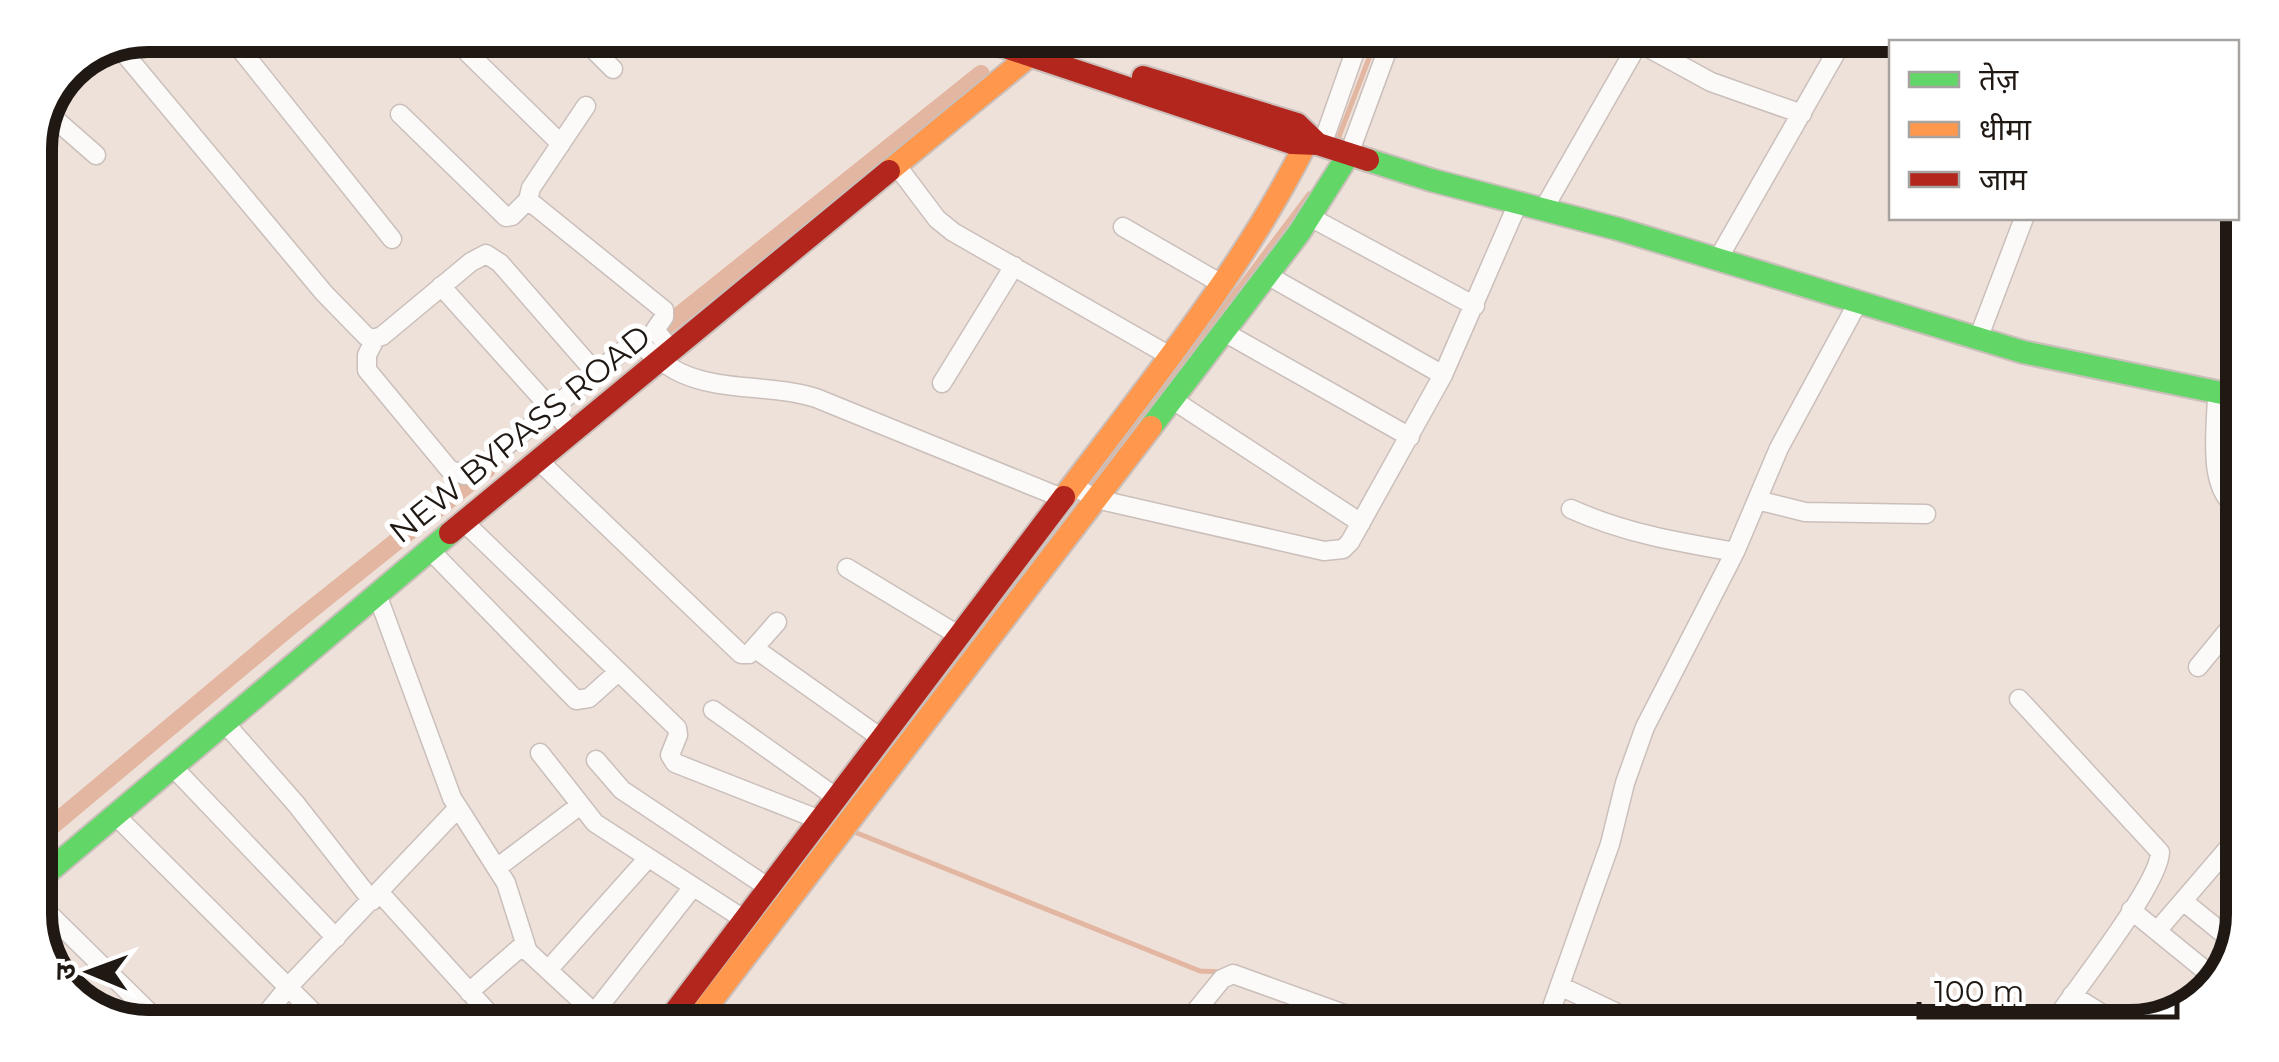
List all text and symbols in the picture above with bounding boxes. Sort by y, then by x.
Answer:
legend [1889,40,2239,220]
text: तेज़ [1979,61,2019,98]
text: धीमा [1979,111,2032,148]
text: जाम [1979,161,2028,198]
street label: NEW BYPASS ROAD [381,316,658,551]
north arrow [40,922,140,1022]
scale bar [1919,957,2176,1019]
text: उ [48,962,82,980]
text: 100 m [1934,973,2024,1010]

